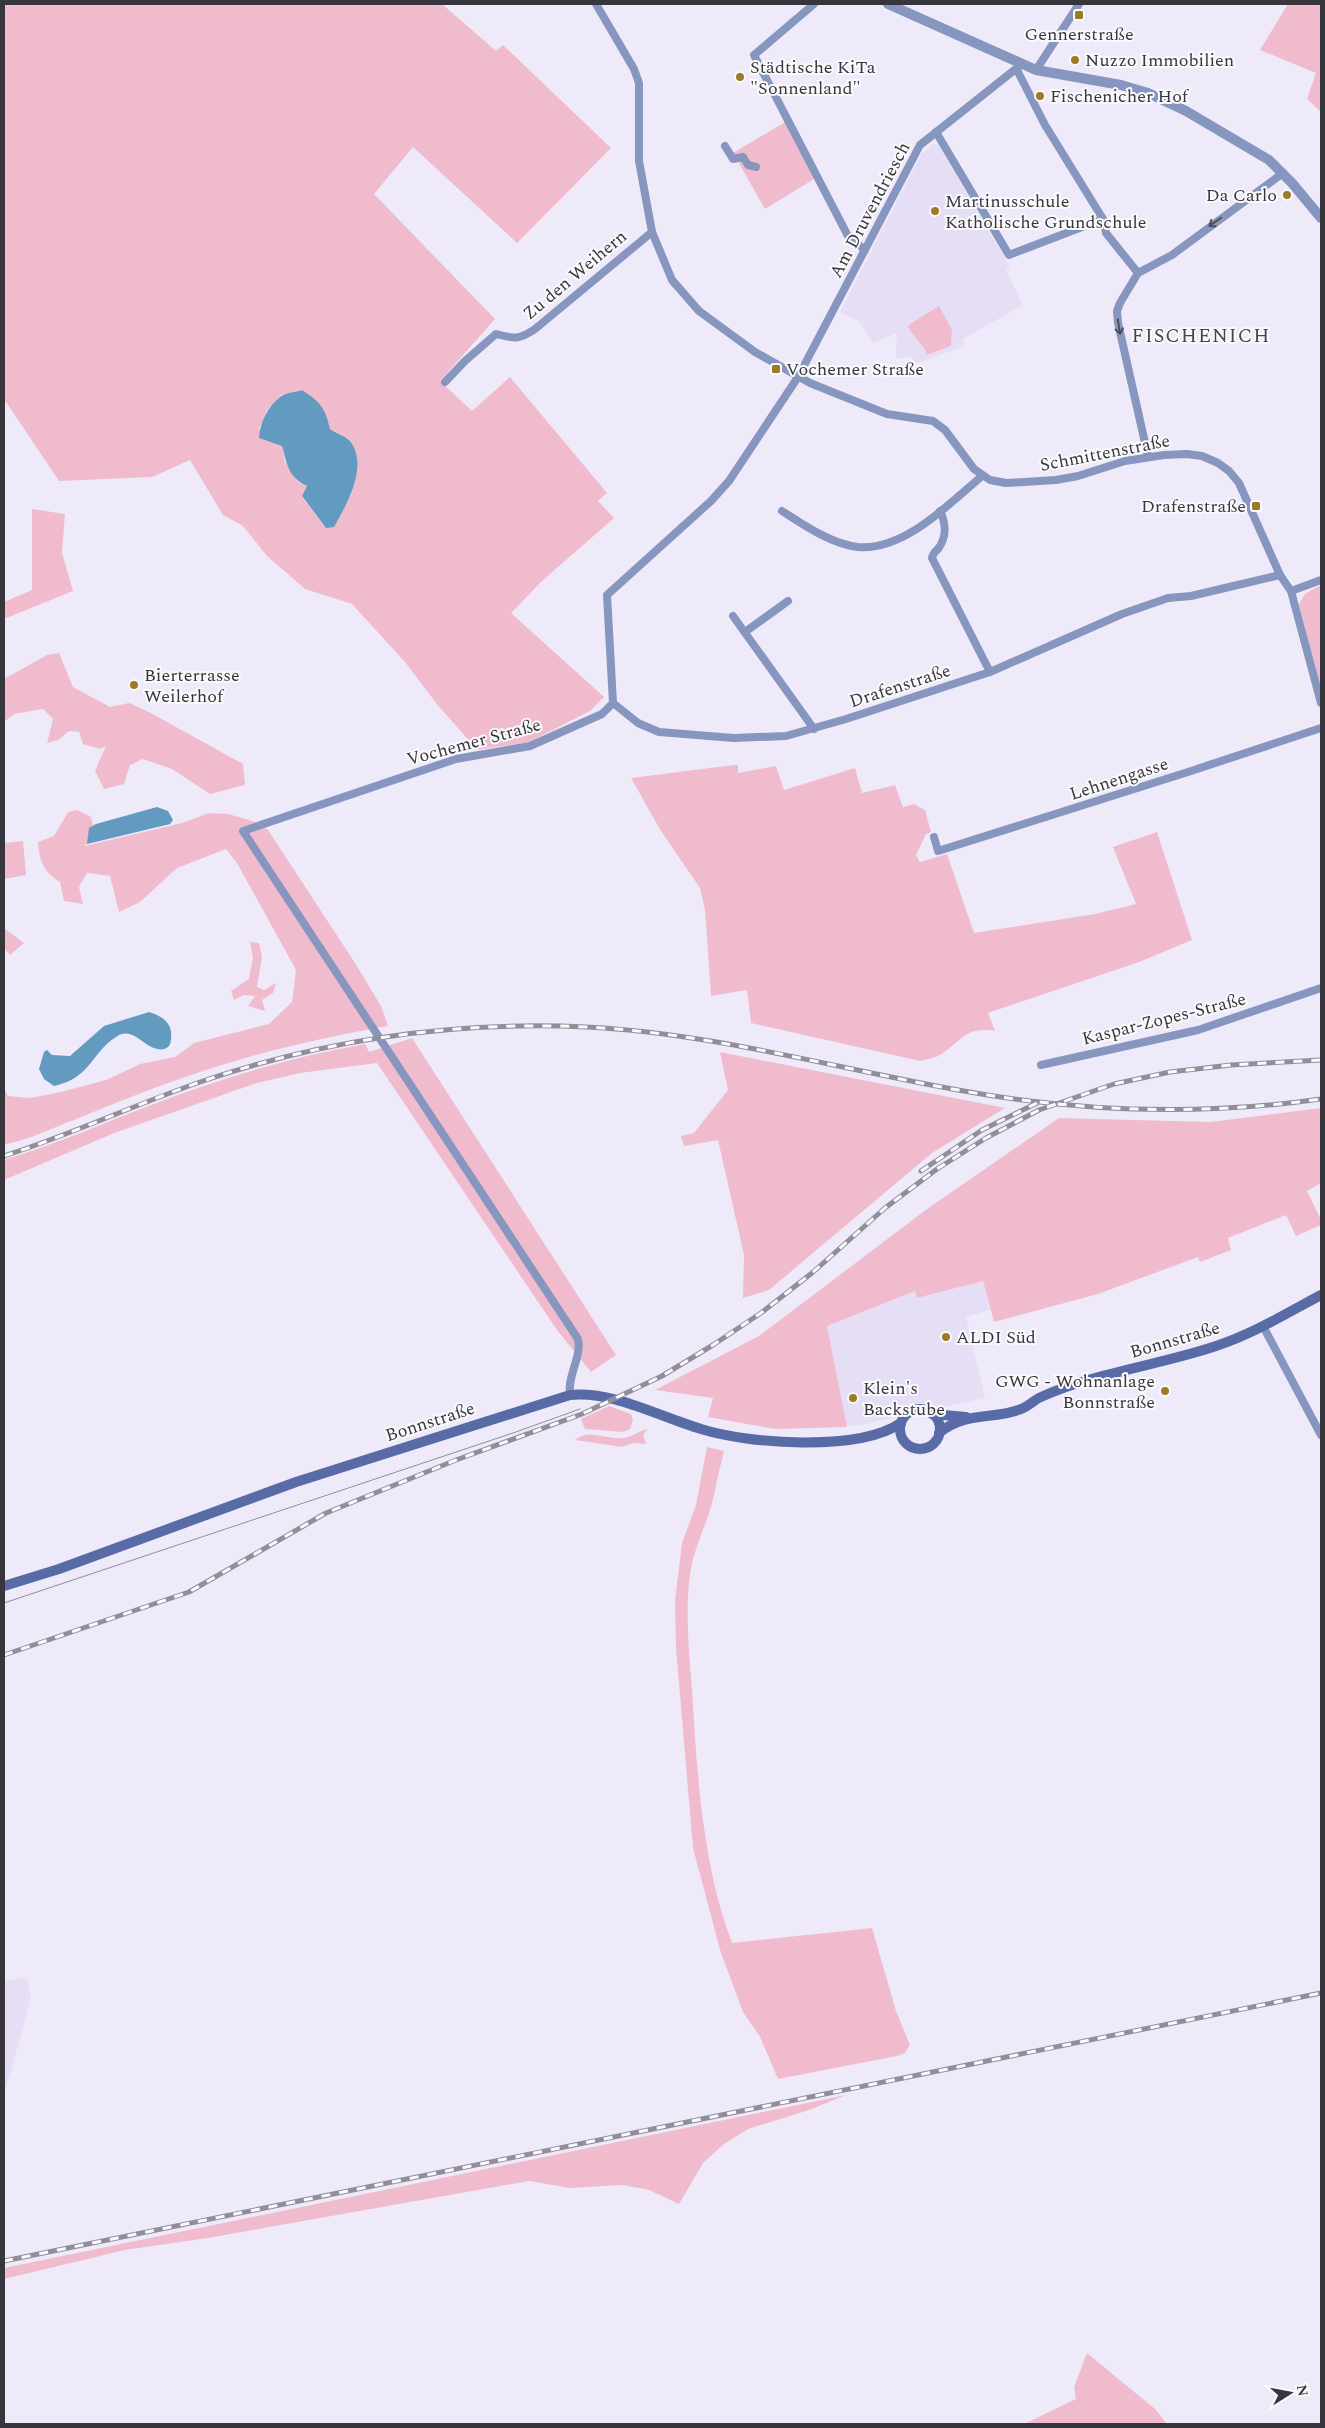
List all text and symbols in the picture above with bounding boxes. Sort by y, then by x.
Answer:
marker: Gennerstraße [1073,9,1085,21]
place label: Gennerstraße [1024,21,1134,48]
place label: Nuzzo Immobilien [1085,47,1234,74]
place label: Städtische KiTa "Sonnenland" [750,54,876,102]
marker: Nuzzo Immobilien [1069,54,1081,66]
marker: Städtische KiTa "Sonnenland" [734,71,746,83]
place label: Fischenicher Hof [1050,83,1190,110]
marker: Fischenicher Hof [1034,90,1046,102]
street label: Am Druvendriesch [823,137,917,283]
place label: Da Carlo [1206,182,1277,209]
place label: Martinusschule Katholische Grundschule [945,188,1147,236]
marker: Da Carlo [1281,189,1293,201]
marker: Martinusschule Katholische Grundschule [929,205,941,217]
one-way arrow [1209,217,1222,228]
street label: Zu den Weihern [517,223,633,327]
one-way arrow [1115,319,1125,335]
district label: FISCHENICH [1132,321,1270,351]
place label: Vochemer Straße [786,356,924,383]
marker: Vochemer Straße [770,363,782,375]
street label: Schmittenstraße [1038,427,1172,479]
place label: Drafenstraße [1141,493,1246,520]
marker: Drafenstraße [1250,500,1262,512]
street label: Drafenstraße [846,657,954,715]
place label: Bierterrasse Weilerhof [144,662,240,710]
marker: Bierterrasse Weilerhof [128,679,140,691]
street label: Vochemer Straße [404,711,544,773]
street label: Lehnengasse [1066,750,1172,808]
street label: Kaspar-Zopes-Straße [1079,986,1249,1052]
street label: Bonnstraße [1127,1314,1223,1366]
place label: ALDI Süd [956,1324,1036,1351]
marker: ALDI Süd [940,1331,952,1343]
place label: GWG - Wohnanlage Bonnstraße [995,1368,1155,1416]
place label: Klein's Backstube [863,1375,945,1423]
marker: GWG - Wohnanlage Bonnstraße [1159,1385,1171,1397]
marker: Klein's Backstube [847,1392,859,1404]
street label: Bonnstraße [382,1395,478,1449]
north arrow [1265,2368,1315,2418]
text: N [1291,2383,1314,2398]

